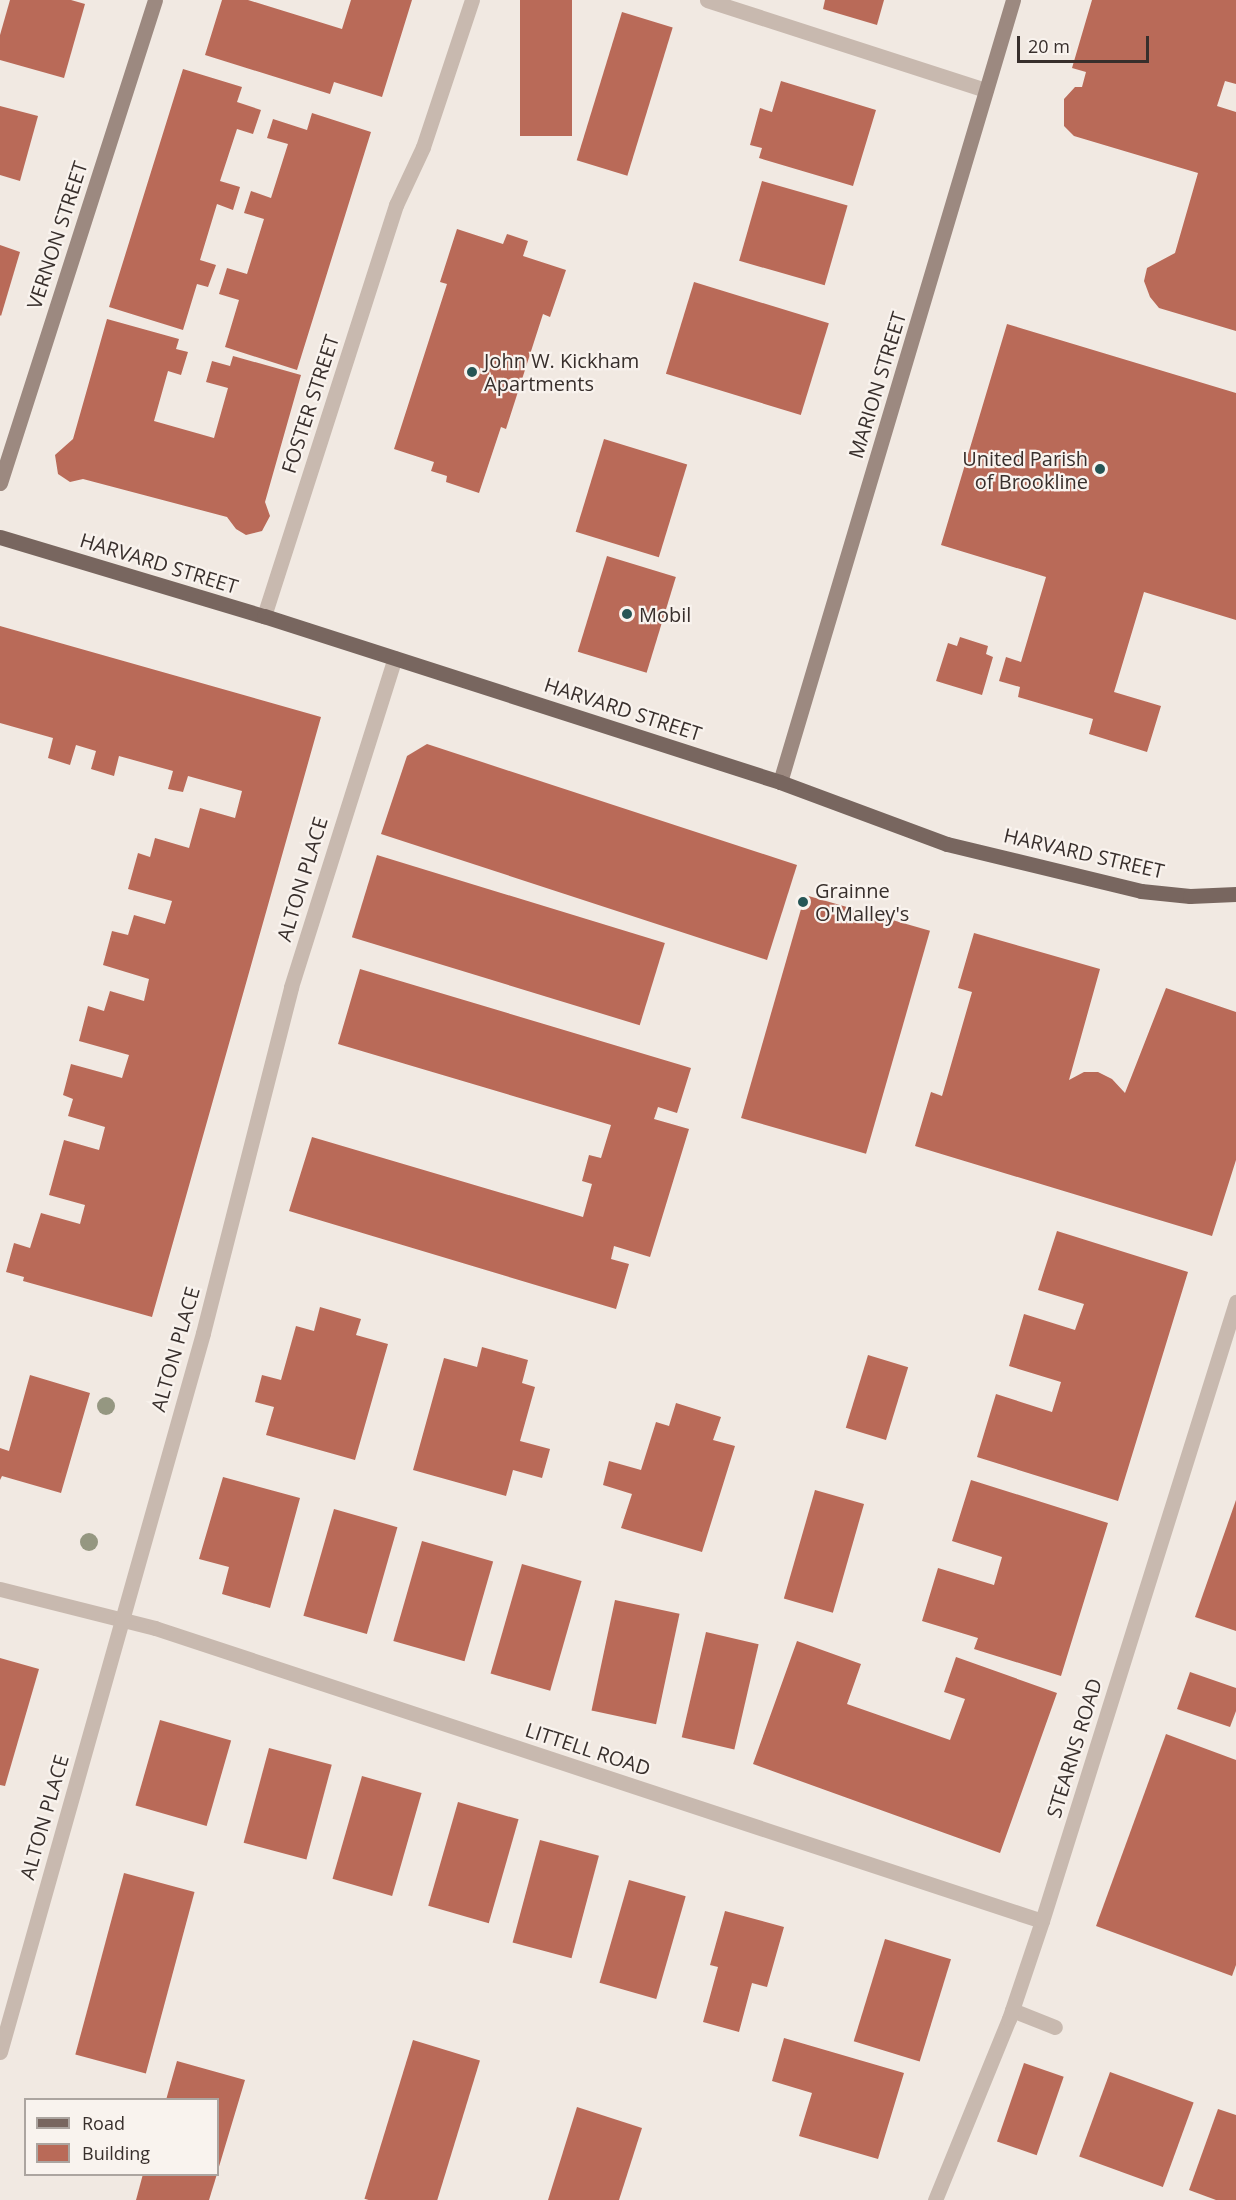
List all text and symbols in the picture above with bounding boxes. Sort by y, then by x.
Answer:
scale bar [1020,24,1152,62]
text: 20 m [1028,34,1070,58]
street label: VERNON STREET [22,158,92,312]
street label: MARION STREET [843,309,911,461]
street label: FOSTER STREET [276,332,344,476]
place label: John W. Kickham Apartments [484,348,639,395]
marker: John W. Kickham Apartments [465,365,479,379]
place label: United Parish of Brookline [962,446,1088,493]
marker: United Parish of Brookline [1093,462,1107,476]
street label: HARVARD STREET [77,528,241,598]
place label: Mobil [639,602,691,626]
marker: Mobil [620,607,634,621]
street label: HARVARD STREET [541,672,705,746]
street label: ALTON PLACE [272,814,332,944]
street label: HARVARD STREET [1001,823,1167,883]
place label: Grainne O'Malley's [815,879,909,926]
marker: Grainne O'Malley's [796,895,810,909]
street label: ALTON PLACE [146,1284,204,1414]
street label: STEARNS ROAD [1041,1675,1107,1821]
street label: LITTELL ROAD [522,1717,654,1781]
street label: ALTON PLACE [15,1752,73,1882]
legend [24,2098,219,2176]
text: Road [82,2111,125,2135]
text: Building [82,2141,150,2165]

